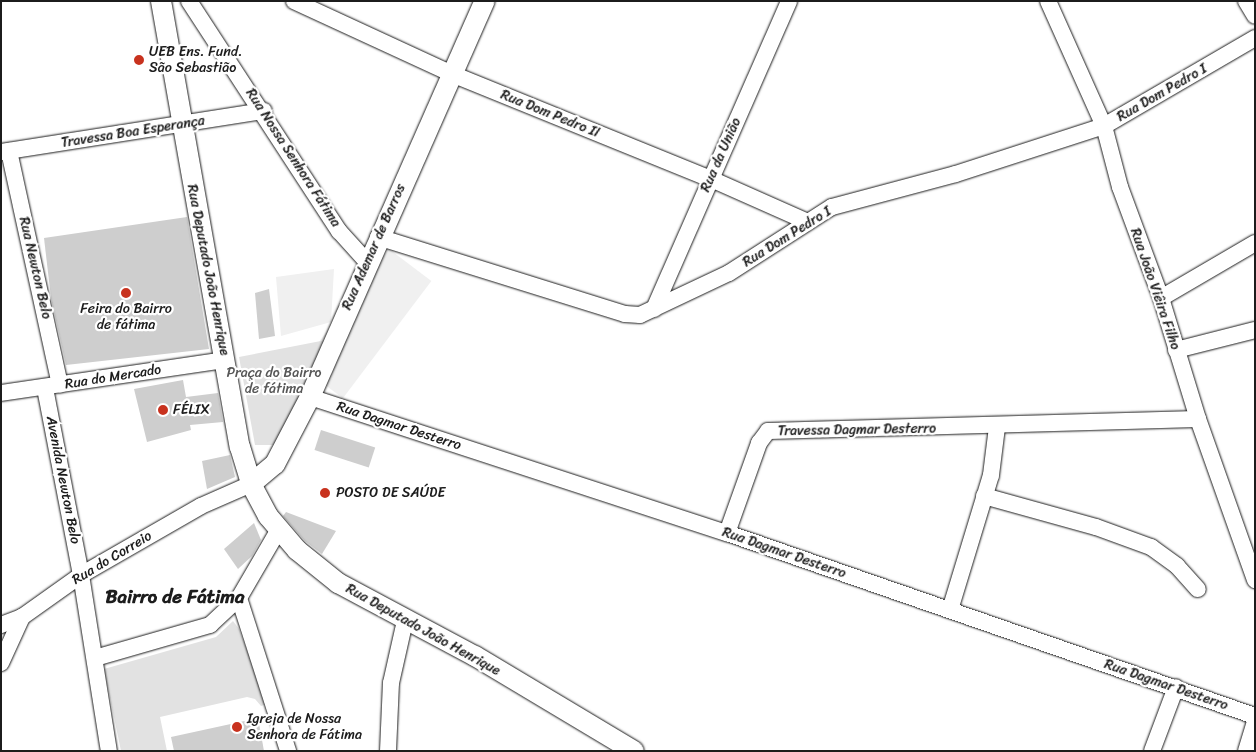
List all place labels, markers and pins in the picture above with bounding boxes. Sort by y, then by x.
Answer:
place label: UEB Ens. Fund. São Sebastião [149,44,242,76]
marker: UEB Ens. Fund. São Sebastião [133,54,145,66]
marker: Feira do Bairro de fátima [120,287,132,299]
place label: Feira do Bairro de fátima [80,301,172,334]
place label: FÉLIX [173,402,210,418]
marker: FÉLIX [157,404,169,416]
place label: POSTO DE SAÚDE [336,485,445,501]
marker: POSTO DE SAÚDE [318,486,332,500]
place label: Igreja de Nossa Senhora de Fátima [247,711,362,744]
marker: Igreja de Nossa Senhora de Fátima [231,721,243,733]

